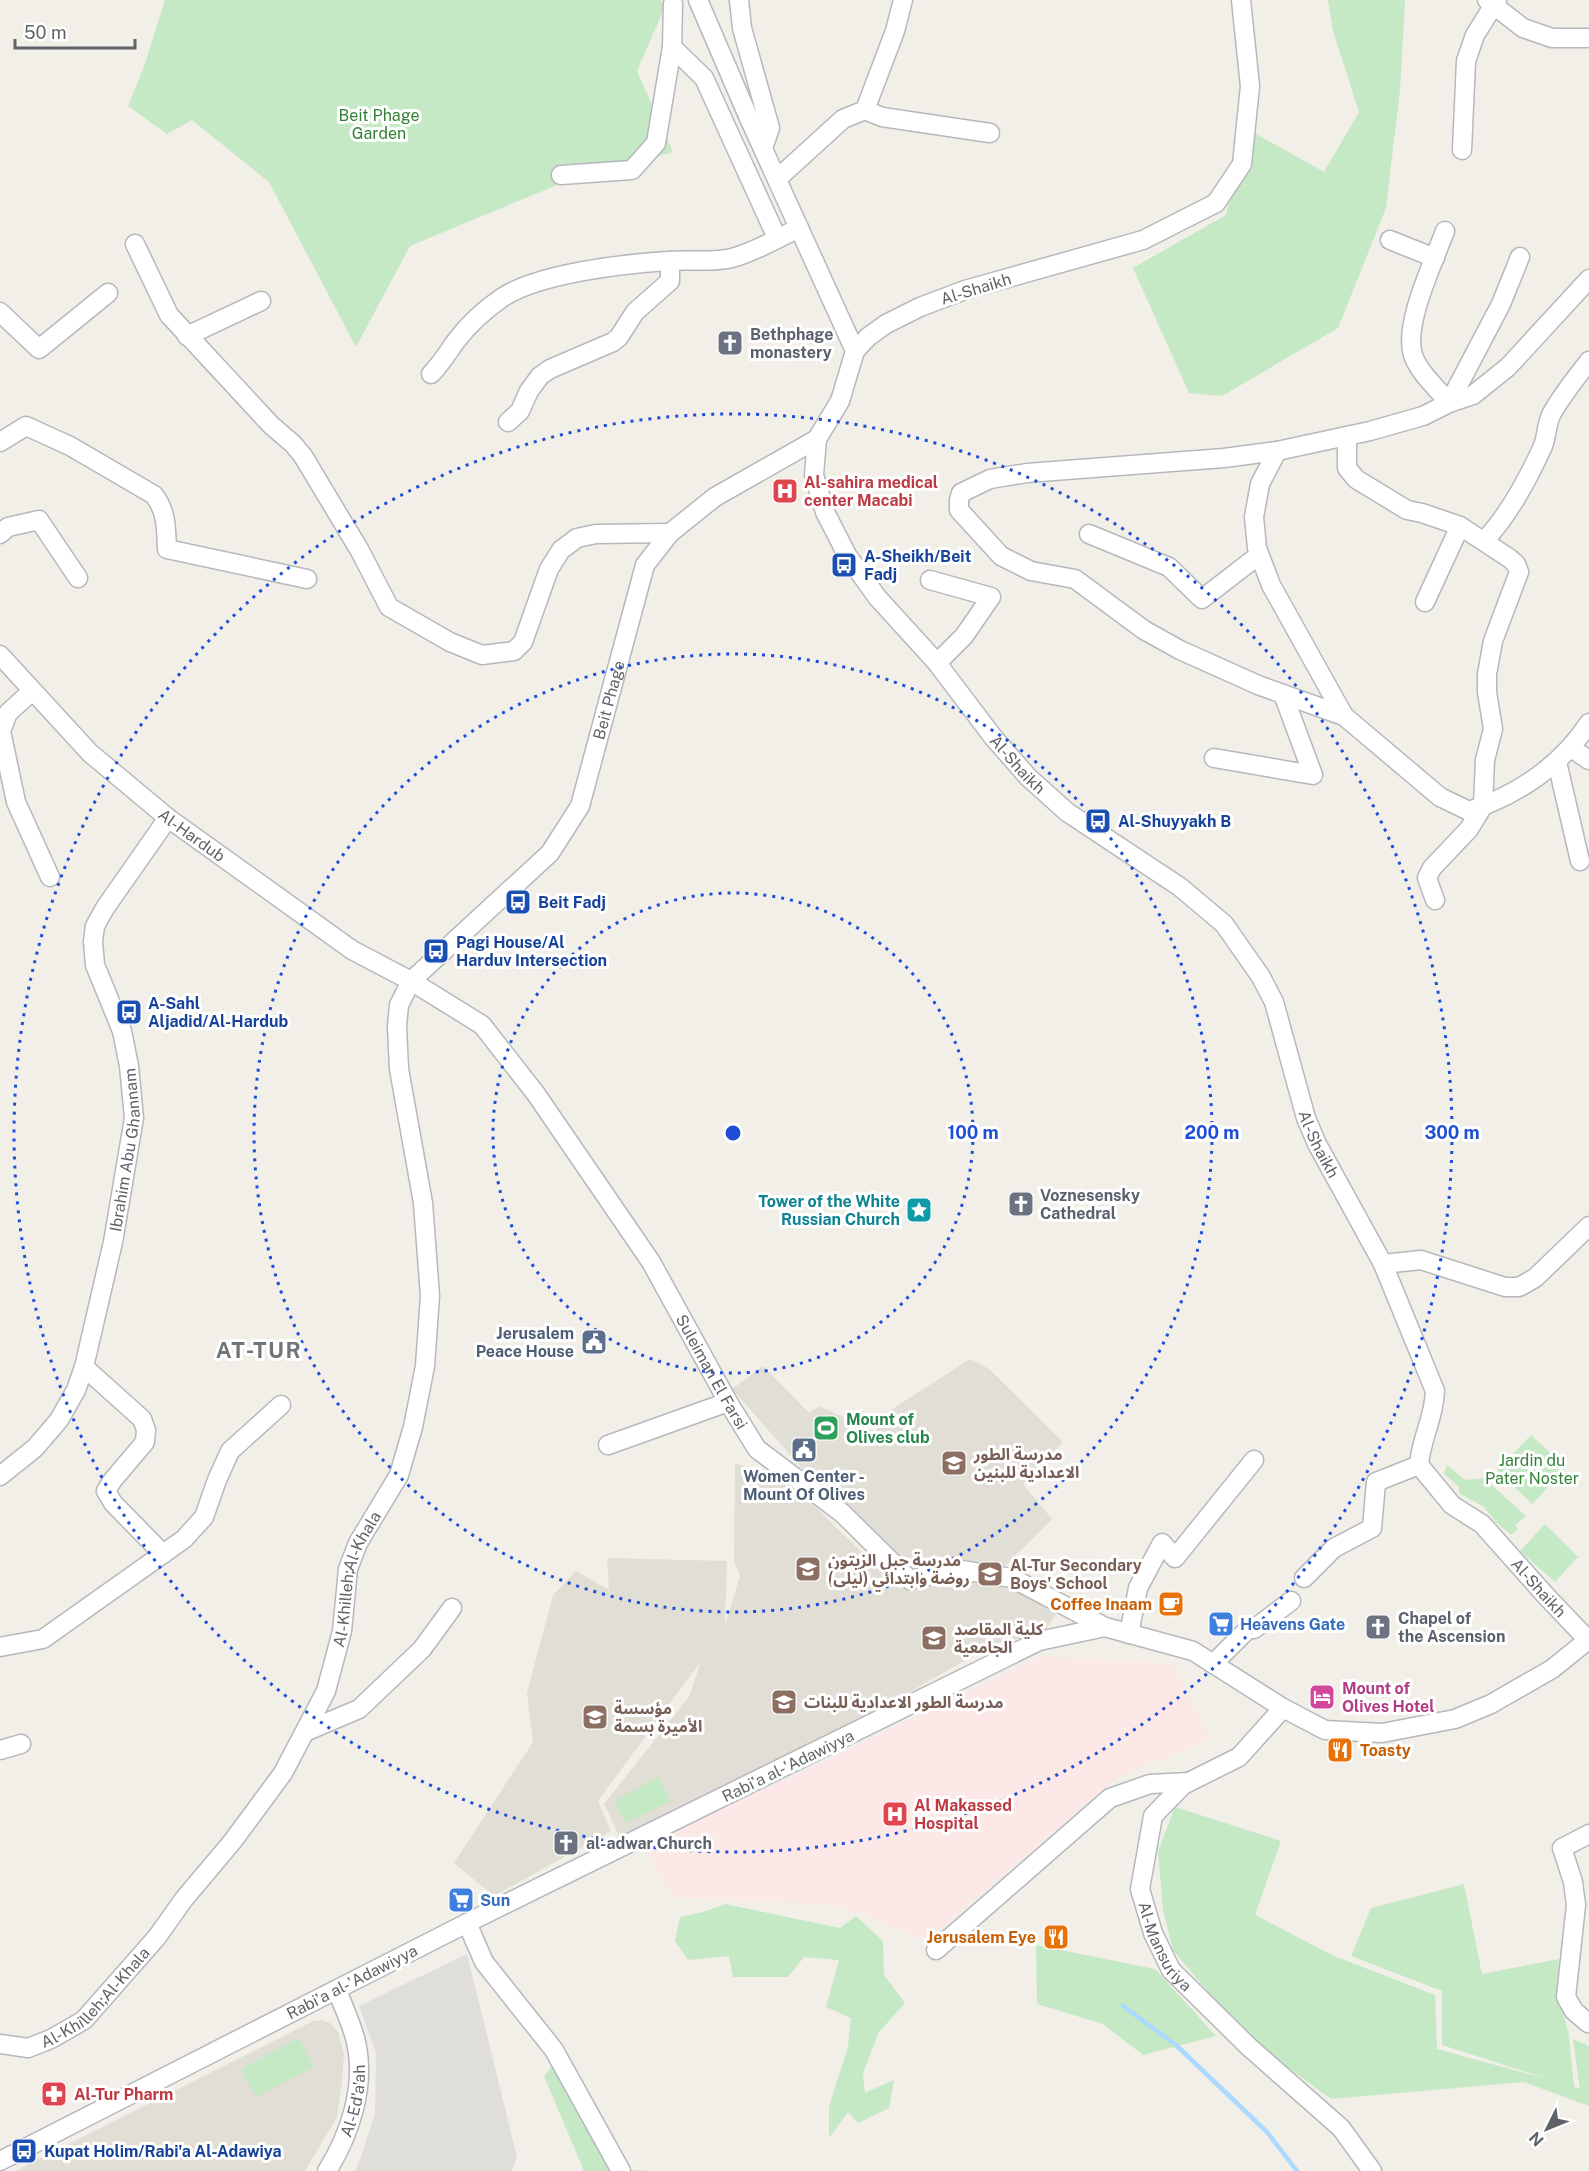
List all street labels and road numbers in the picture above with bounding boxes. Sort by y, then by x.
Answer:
street label: Al-Shaikh [938,269,1014,309]
street label: Beit Phage [589,658,628,742]
street label: Al-Shaikh [986,731,1049,797]
street label: Al-Hardub [155,805,229,866]
street label: Ibrahim Abu Ghannam [105,1067,143,1233]
street label: Al-Shaikh [1295,1108,1343,1181]
street label: Suleiman El Farsi [672,1311,752,1433]
street label: Al-Khilleh;Al-Khala [329,1508,385,1649]
street label: Al-Shaikh [1507,1554,1570,1621]
street label: Rabiʼa al-'Adawiyya [719,1726,857,1806]
street label: Al-Mansuriya [1135,1899,1196,1995]
street label: Rabiʼa al-'Adawiyya [283,1941,421,2023]
street label: Al-Khilleh;Al-Khala [38,1943,153,2051]
street label: Al-Ed'a'ah [336,2064,369,2140]

